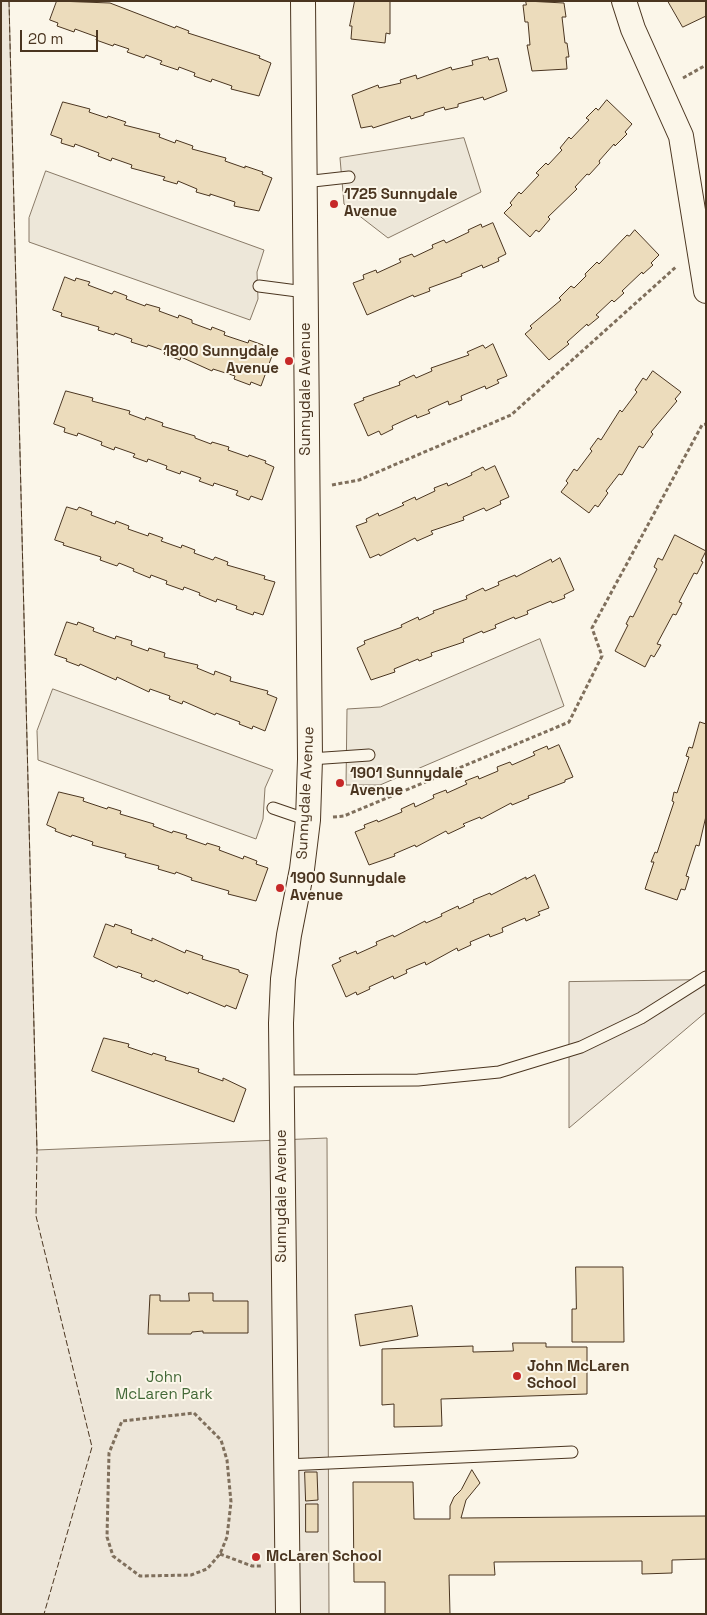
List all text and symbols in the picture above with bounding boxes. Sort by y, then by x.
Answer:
scale bar [22,20,100,52]
text: 20 m [28,29,63,48]
place label: 1725 Sunnydale Avenue [344,186,458,221]
marker: 1725 Sunnydale Avenue [328,198,340,210]
street label: Sunnydale Avenue [297,322,315,456]
place label: 1800 Sunnydale Avenue [163,343,279,378]
marker: 1800 Sunnydale Avenue [283,355,295,367]
street label: Sunnydale Avenue [294,726,318,860]
place label: 1901 Sunnydale Avenue [350,765,463,800]
marker: 1901 Sunnydale Avenue [334,777,346,789]
place label: 1900 Sunnydale Avenue [290,870,406,905]
marker: 1900 Sunnydale Avenue [274,882,286,894]
street label: Sunnydale Avenue [273,1129,291,1263]
place label: John McLaren School [527,1358,629,1393]
park label: John McLaren Park [115,1369,213,1404]
marker: John McLaren School [511,1370,523,1382]
place label: McLaren School [266,1548,382,1566]
marker: McLaren School [250,1551,262,1563]

